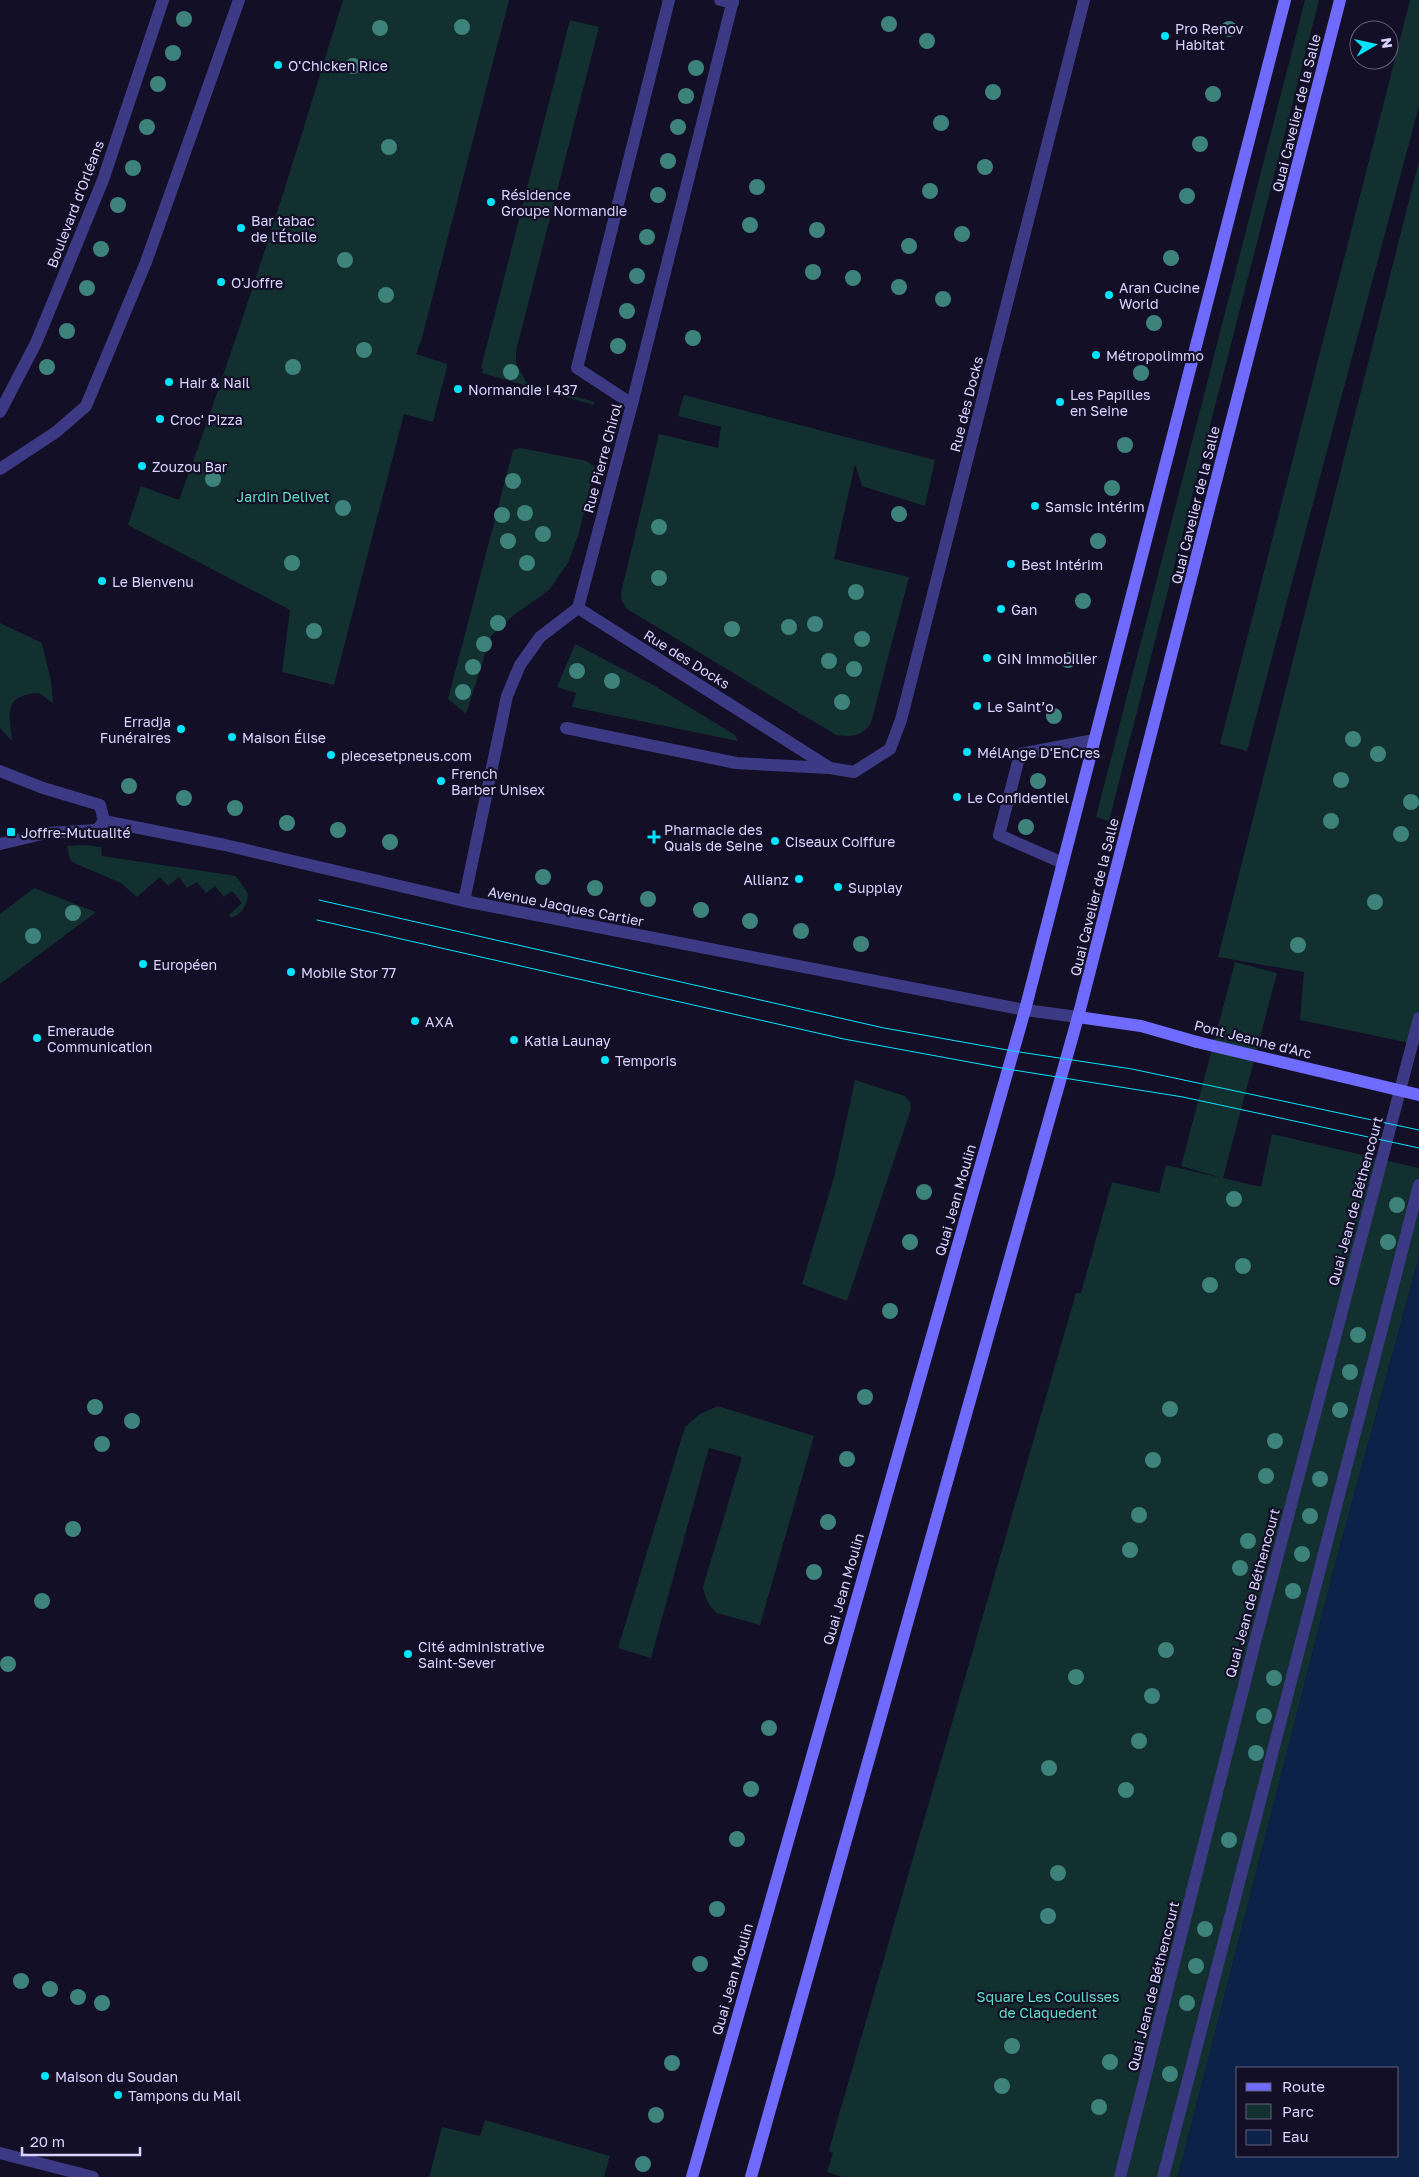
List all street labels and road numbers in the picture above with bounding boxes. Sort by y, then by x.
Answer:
street label: Quai Cavelier de la Salle [1268,32,1324,194]
street label: Boulevard d'Orléans [43,138,107,270]
street label: Rue des Docks [946,354,986,454]
street label: Rue Pierre Chirol [579,401,625,515]
street label: Quai Cavelier de la Salle [1167,424,1223,586]
street label: Rue des Docks [641,626,733,692]
street label: Quai Cavelier de la Salle [1066,816,1122,978]
street label: Avenue Jacques Cartier [487,883,646,930]
street label: Pont Jeanne d'Arc [1192,1016,1314,1062]
street label: Quai Jean de Béthencourt [1324,1115,1386,1287]
street label: Quai Jean Moulin [931,1142,979,1258]
street label: Quai Jean de Béthencourt [1221,1507,1283,1679]
street label: Quai Jean Moulin [819,1531,867,1647]
street label: Quai Jean de Béthencourt [1124,1899,1182,2073]
street label: Quai Jean Moulin [708,1921,756,2037]

